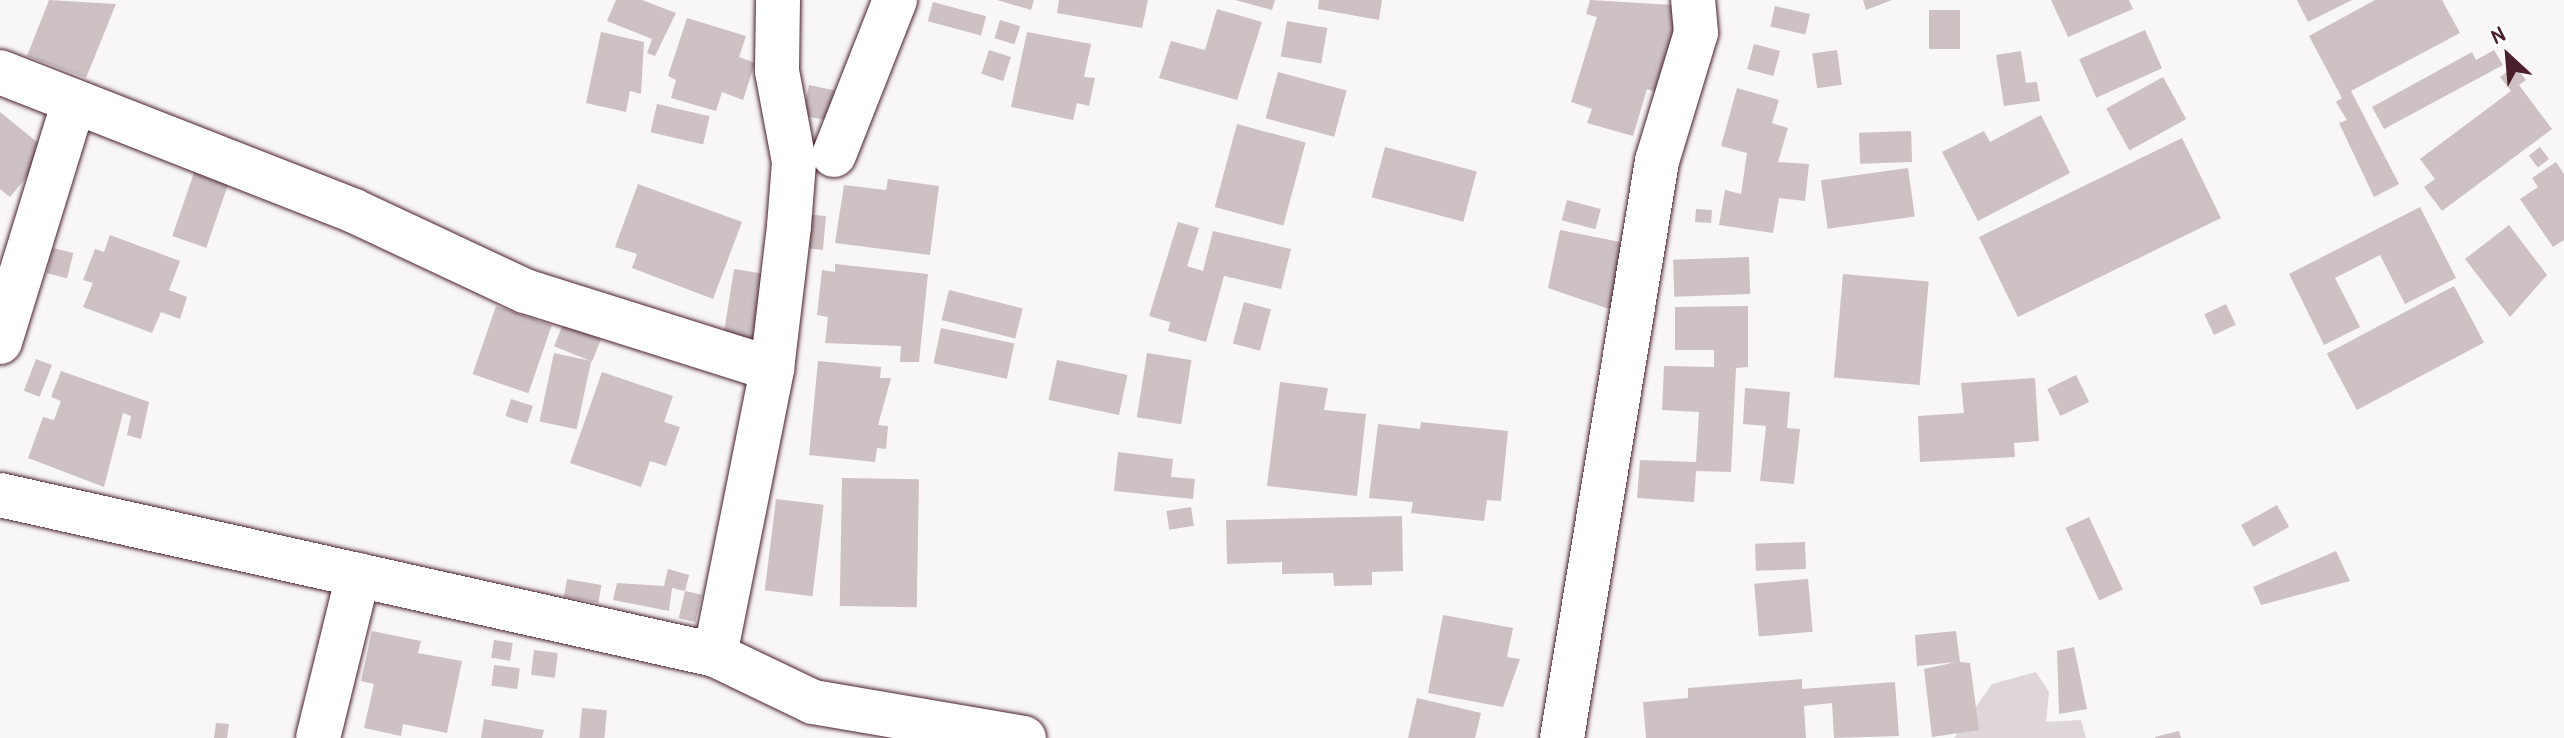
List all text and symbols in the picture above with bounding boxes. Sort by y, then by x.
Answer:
north arrow [2468,16,2548,96]
text: N [2486,18,2509,50]

